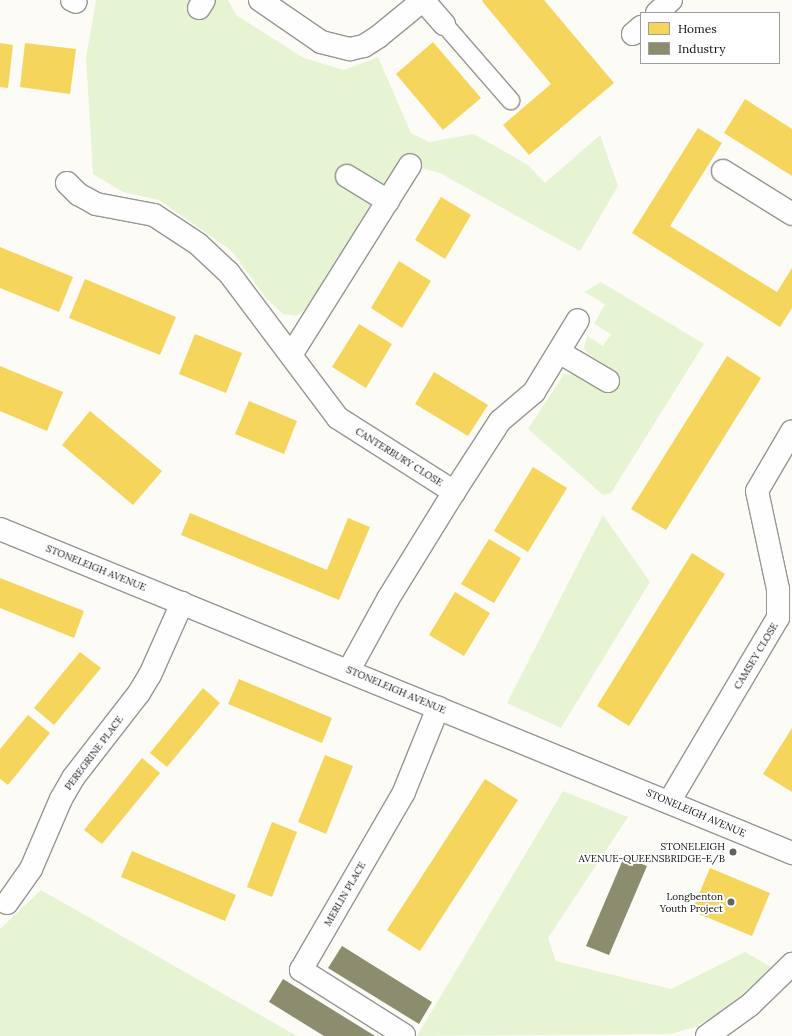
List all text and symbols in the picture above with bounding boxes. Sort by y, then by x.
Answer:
legend [640,12,780,64]
text: Homes [678,21,717,36]
text: Industry [678,41,725,56]
street label: CANTERBURY CLOSE [353,425,445,489]
street label: STONELEIGH AVENUE [44,542,148,594]
street label: CAMSEY CLOSE [731,621,781,691]
street label: STONELEIGH AVENUE [344,664,448,716]
street label: PEREGRINE PLACE [62,714,126,792]
street label: STONELEIGH AVENUE [644,787,748,839]
place label: STONELEIGH AVENUE-QUEENSBRIDGE-E/B [578,840,725,864]
marker: STONELEIGH AVENUE-QUEENSBRIDGE-E/B [728,847,738,857]
street label: MERLIN PLACE [322,860,368,928]
place label: Longbenton Youth Project [660,890,723,914]
marker: Longbenton Youth Project [726,897,736,907]

